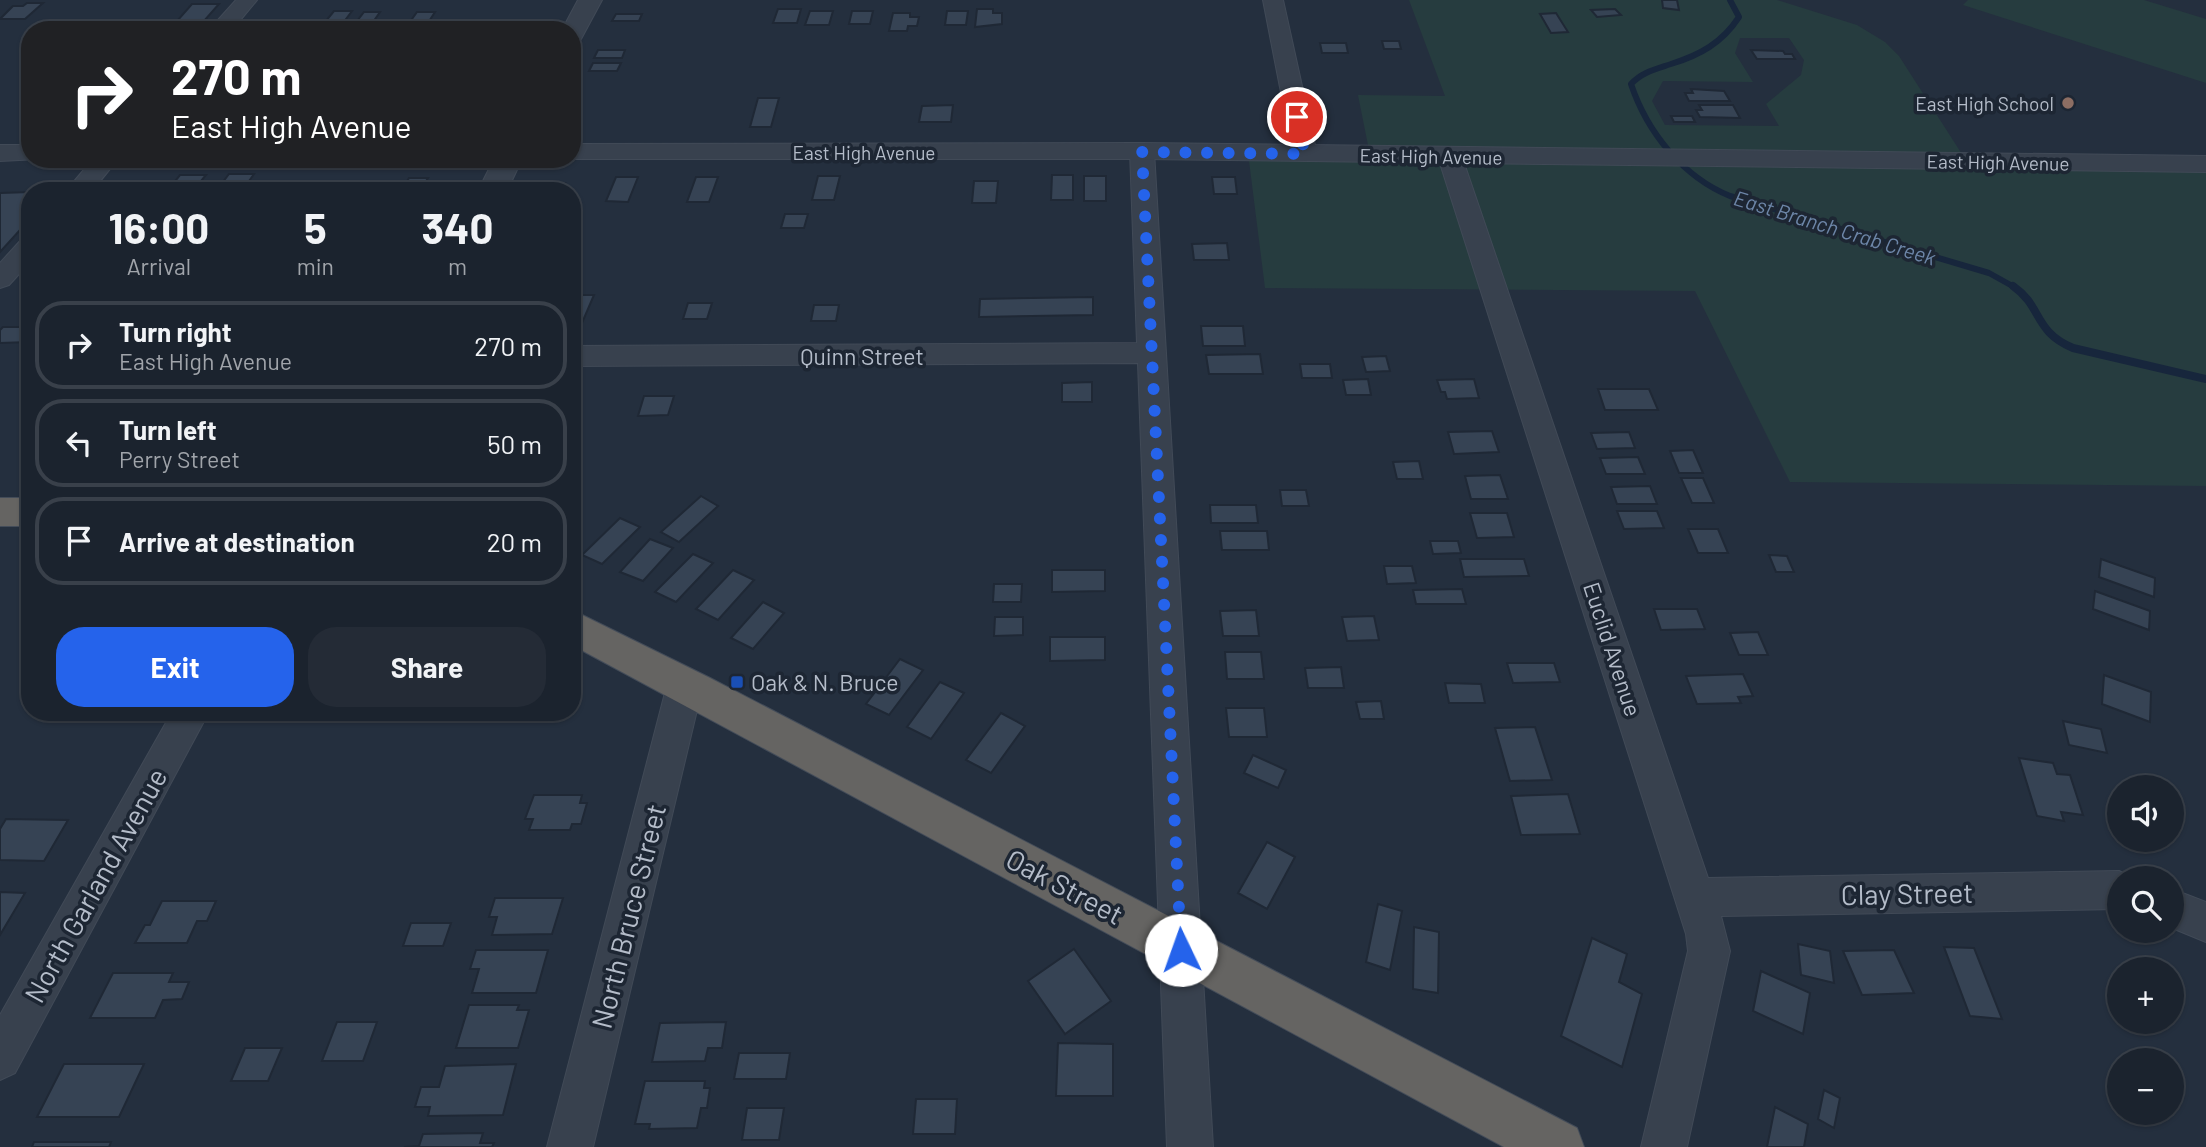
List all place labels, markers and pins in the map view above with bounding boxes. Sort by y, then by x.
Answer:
pin [1267,87,1327,147]
place label: East High School [1915,92,2054,115]
marker: East High School [2060,95,2076,111]
place label: Oak & N. Bruce [751,668,899,696]
marker: Oak & N. Bruce [729,674,745,690]

